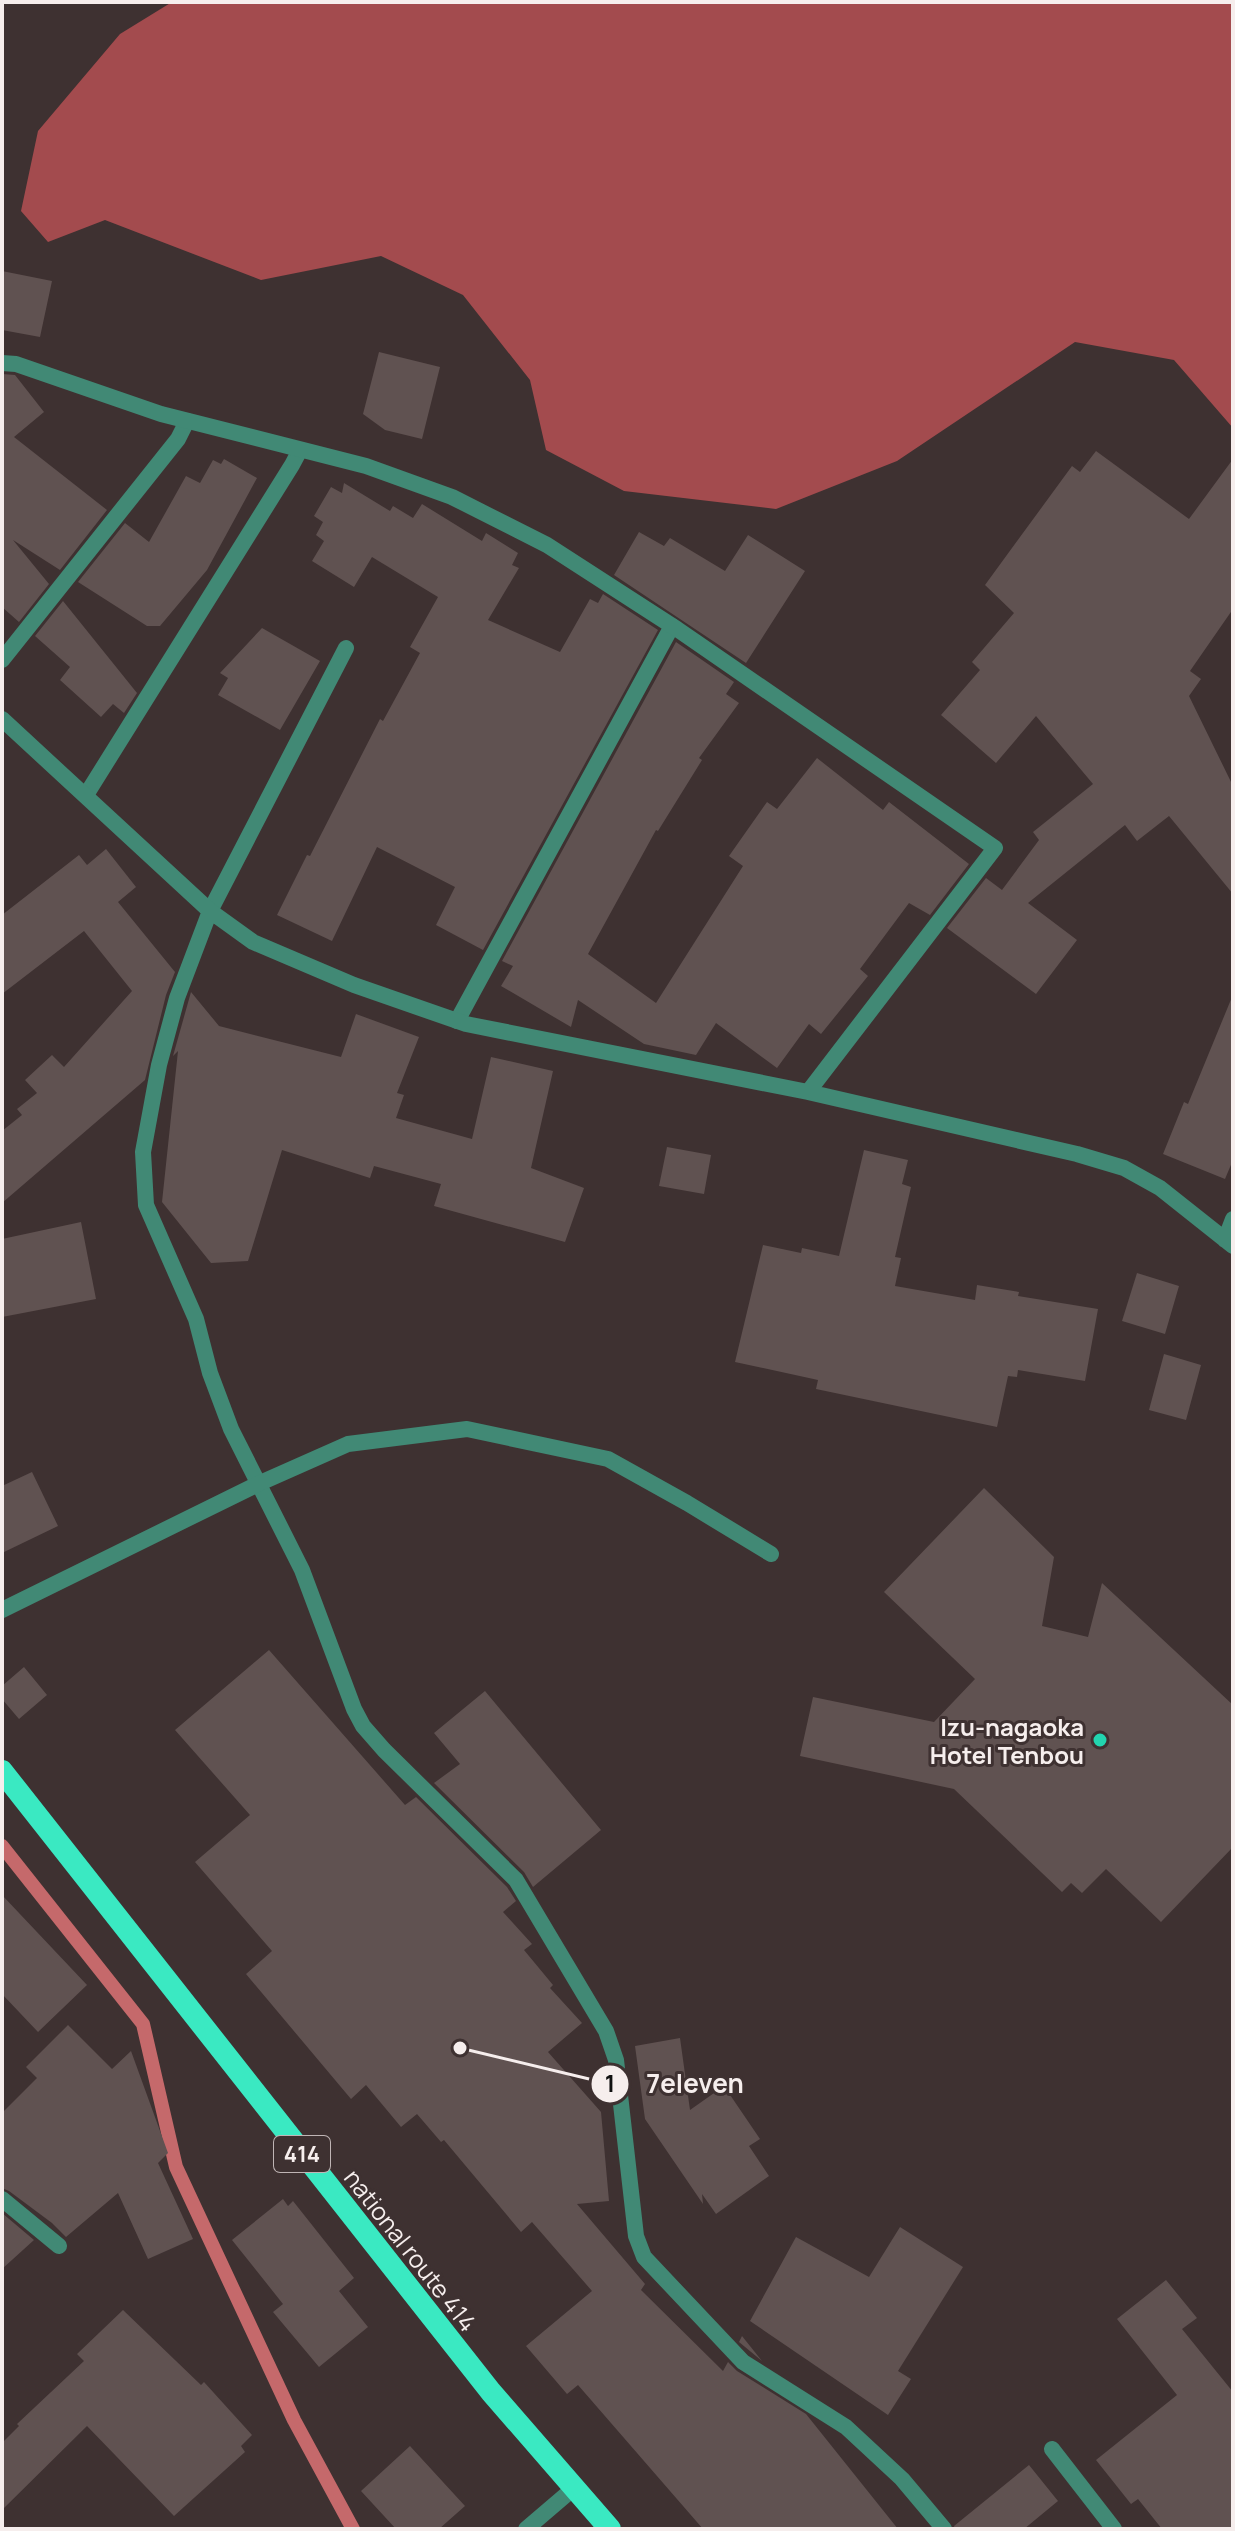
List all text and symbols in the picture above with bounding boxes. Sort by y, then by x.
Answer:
place label: Izu-nagaoka Hotel Tenbou [930,1710,1084,1771]
marker: Izu-nagaoka Hotel Tenbou [1091,1731,1109,1749]
callout: 7eleven [590,2059,759,2109]
text: 7eleven [646,2065,744,2101]
text: 1 [605,2066,615,2099]
road number: 414 [274,2136,330,2172]
street label: national route 414 [337,2162,485,2338]

